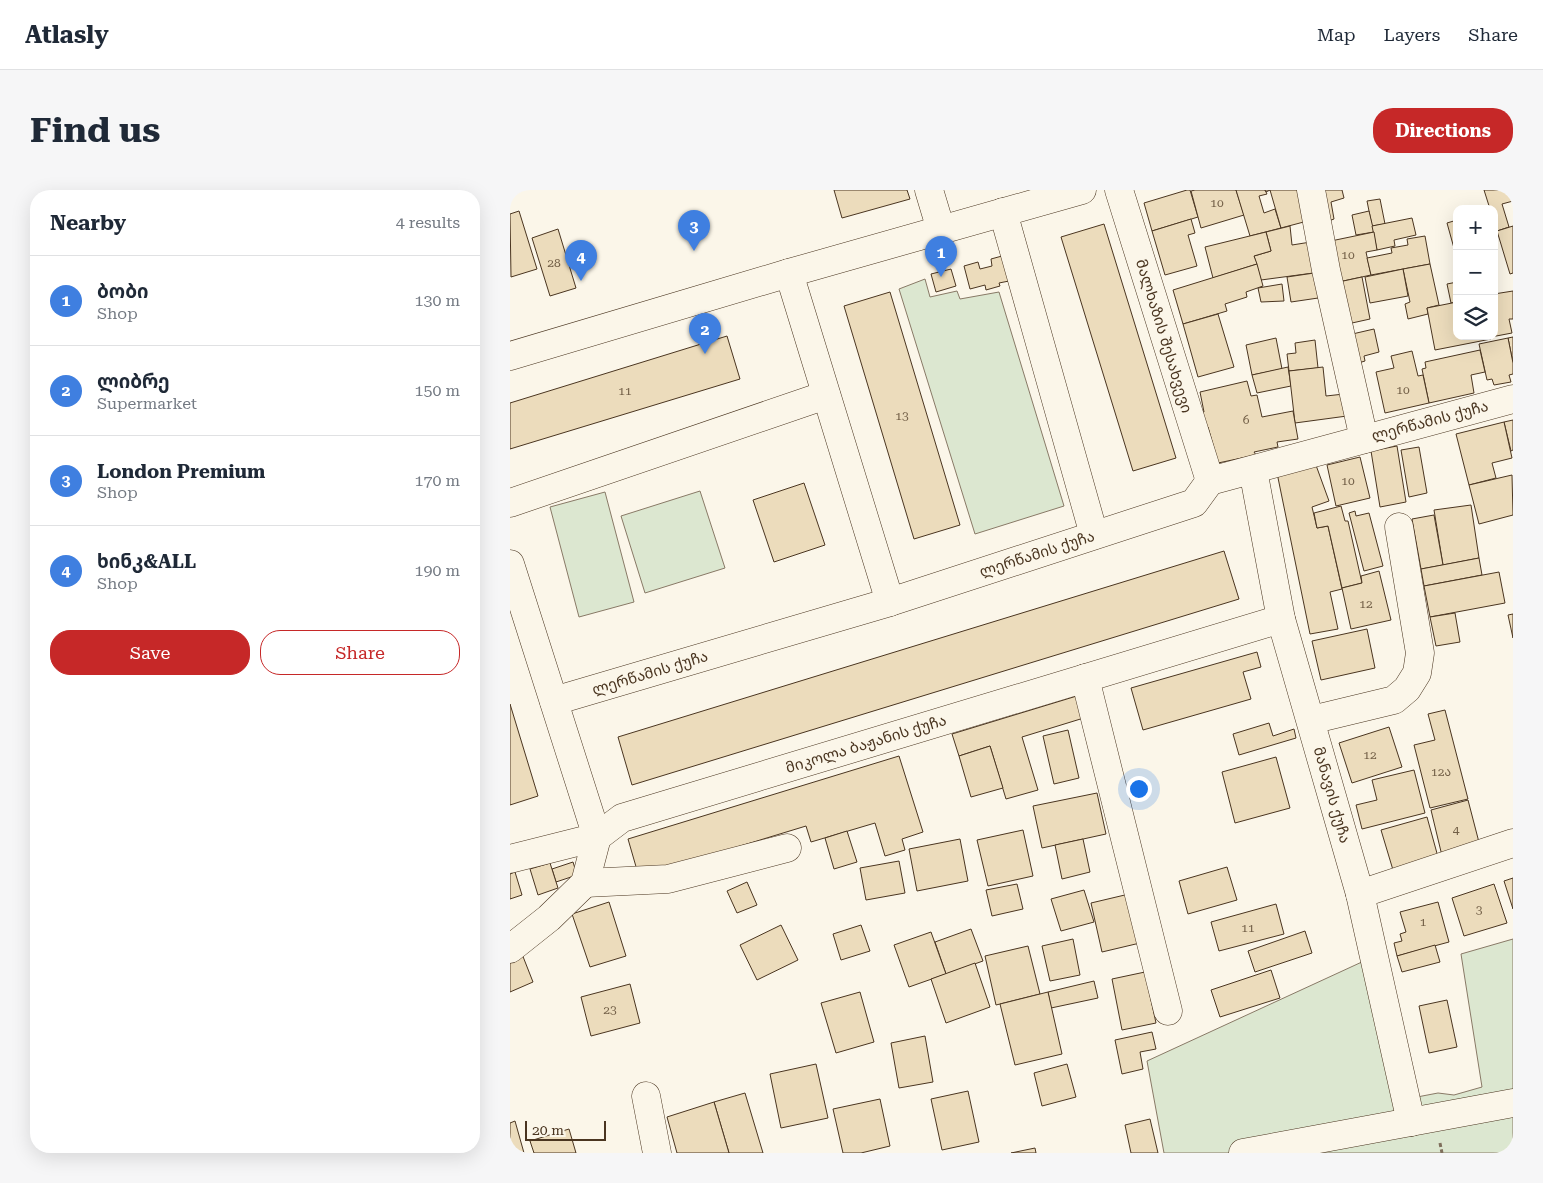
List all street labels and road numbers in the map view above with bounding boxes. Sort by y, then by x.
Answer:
street label: მალხაზის შესახვევი [1132,257,1196,415]
street label: ლერწამის ქუჩა [1370,397,1490,445]
street label: ლერწამის ქუჩა [977,527,1097,581]
street label: ლერწამის ქუჩა [590,647,710,699]
street label: მიკოლა ბაჟანის ქუჩა [783,711,949,777]
street label: მანავის ქუჩა [1310,745,1354,845]

